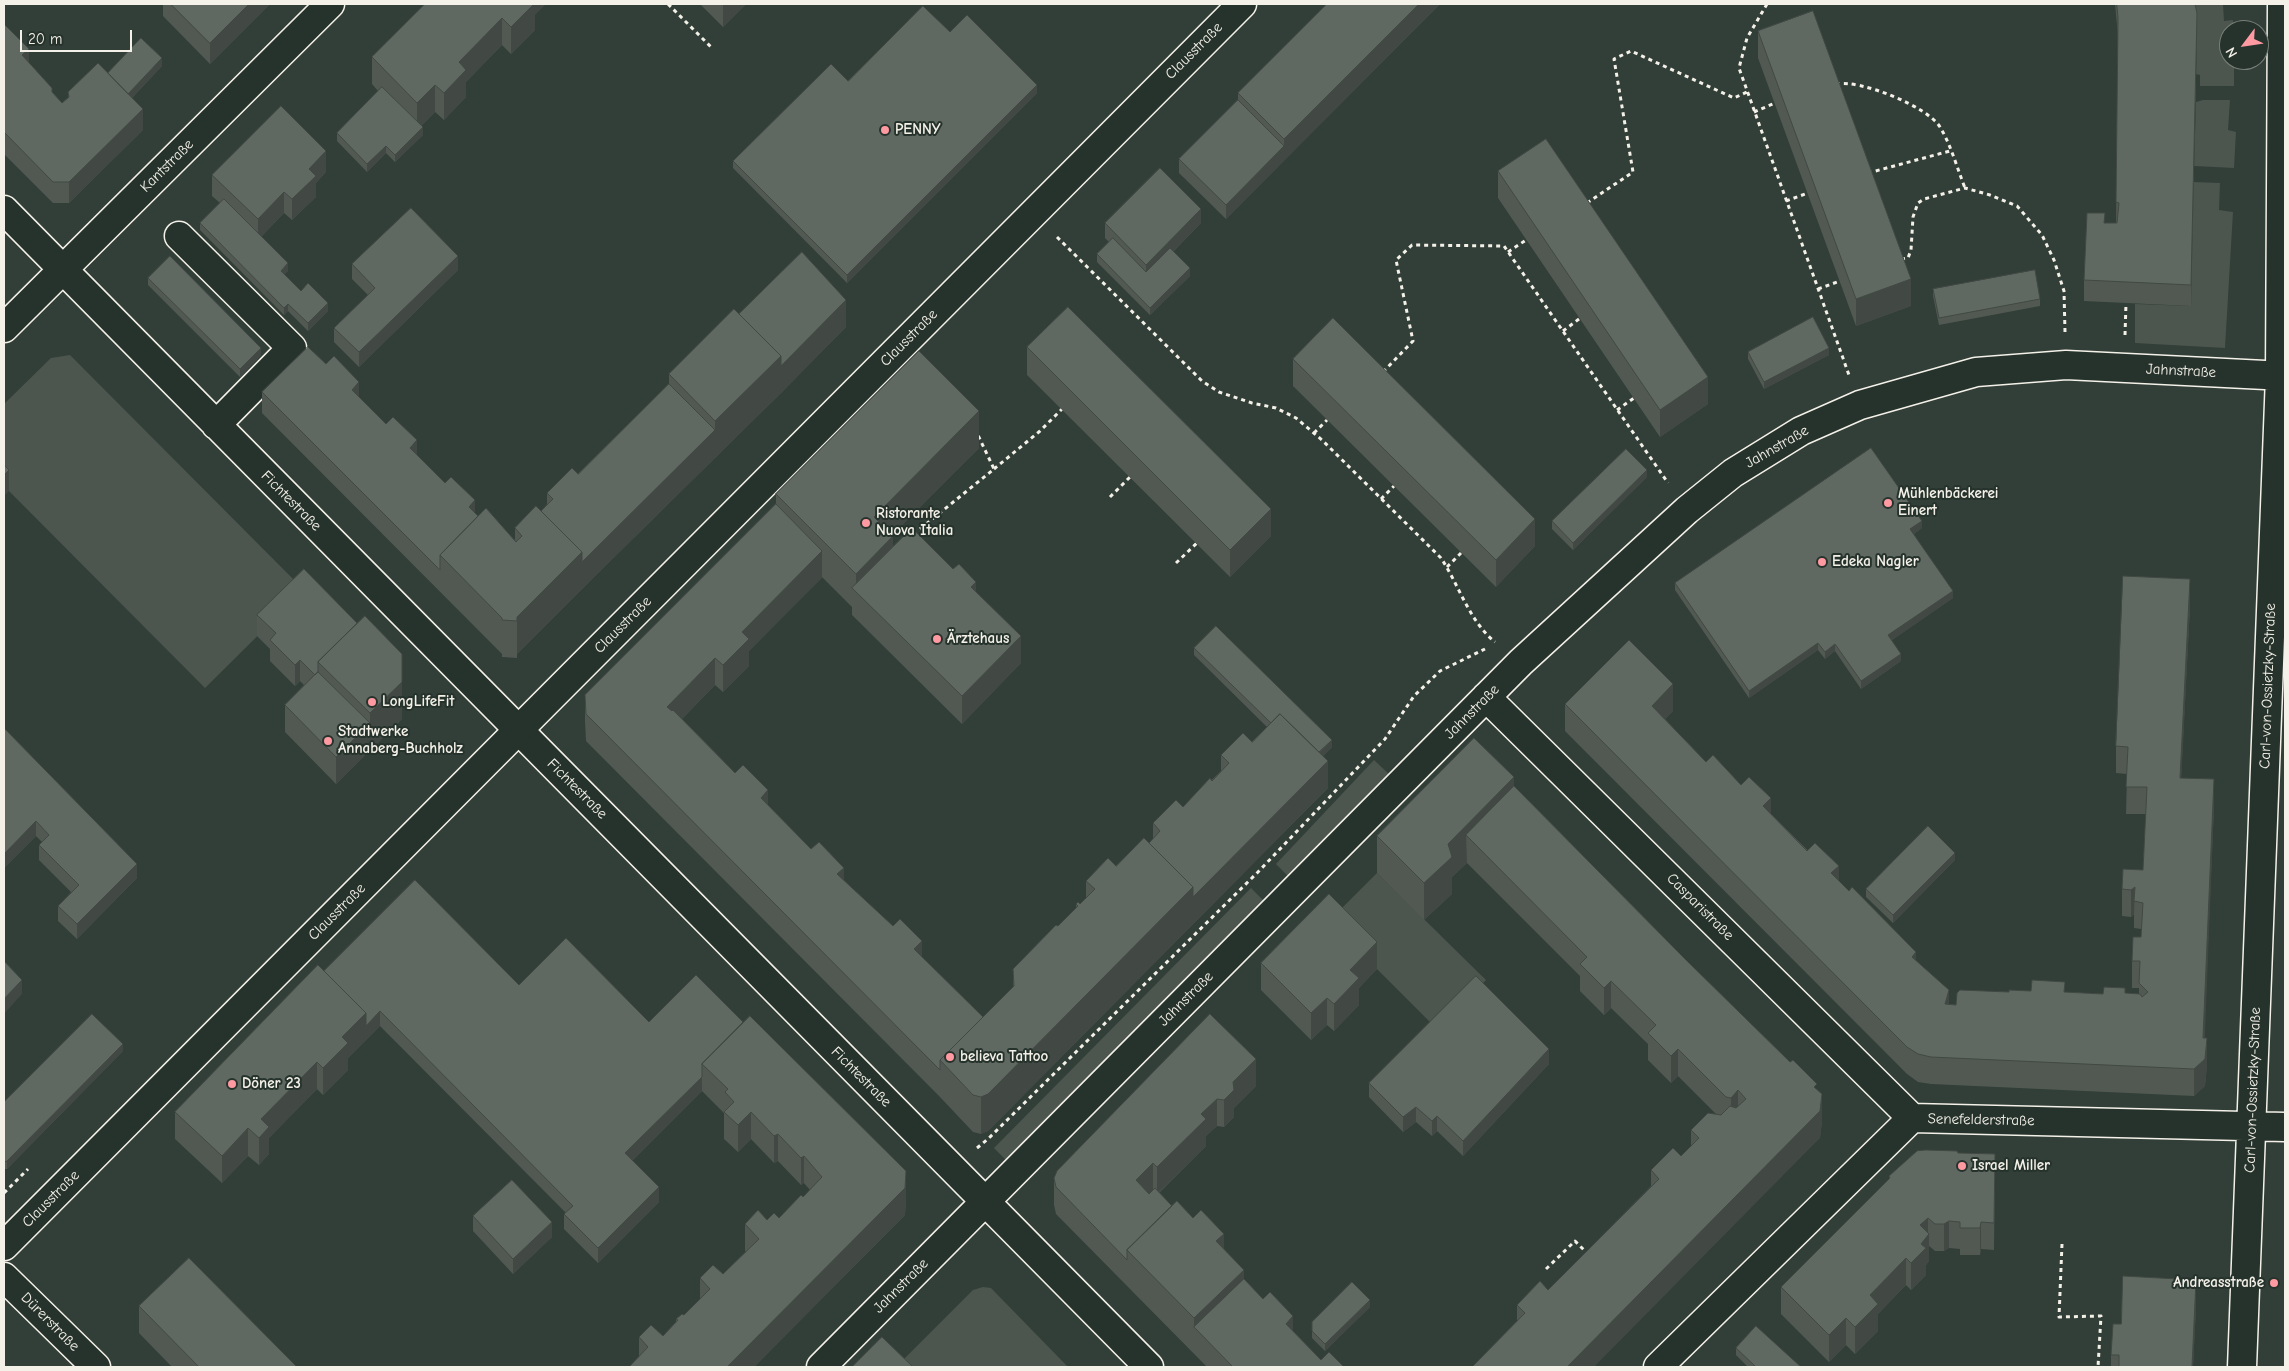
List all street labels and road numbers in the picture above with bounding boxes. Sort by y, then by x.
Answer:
street label: Clausstraße [1162,19,1226,83]
street label: Kantstraße [137,136,197,196]
street label: Clausstraße [877,306,941,370]
street label: Jahnstraße [2145,360,2217,382]
street label: Jahnstraße [1742,422,1812,472]
street label: Fichtestraße [257,467,325,535]
street label: Clausstraße [591,593,655,657]
street label: Carl-von-Ossietzky-Straße [2256,603,2280,769]
street label: Jahnstraße [1441,681,1503,743]
street label: Fichtestraße [543,755,611,823]
street label: Casparistraße [1663,870,1737,944]
street label: Clausstraße [305,880,369,944]
street label: Jahnstraße [1155,968,1217,1030]
street label: Carl-von-Ossietzky-Straße [2241,1007,2265,1173]
street label: Fichtestraße [827,1043,895,1111]
street label: Senefelderstraße [1927,1110,2035,1130]
street label: Clausstraße [19,1167,83,1231]
street label: Jahnstraße [870,1255,932,1317]
street label: Dürerstraße [17,1289,83,1355]

